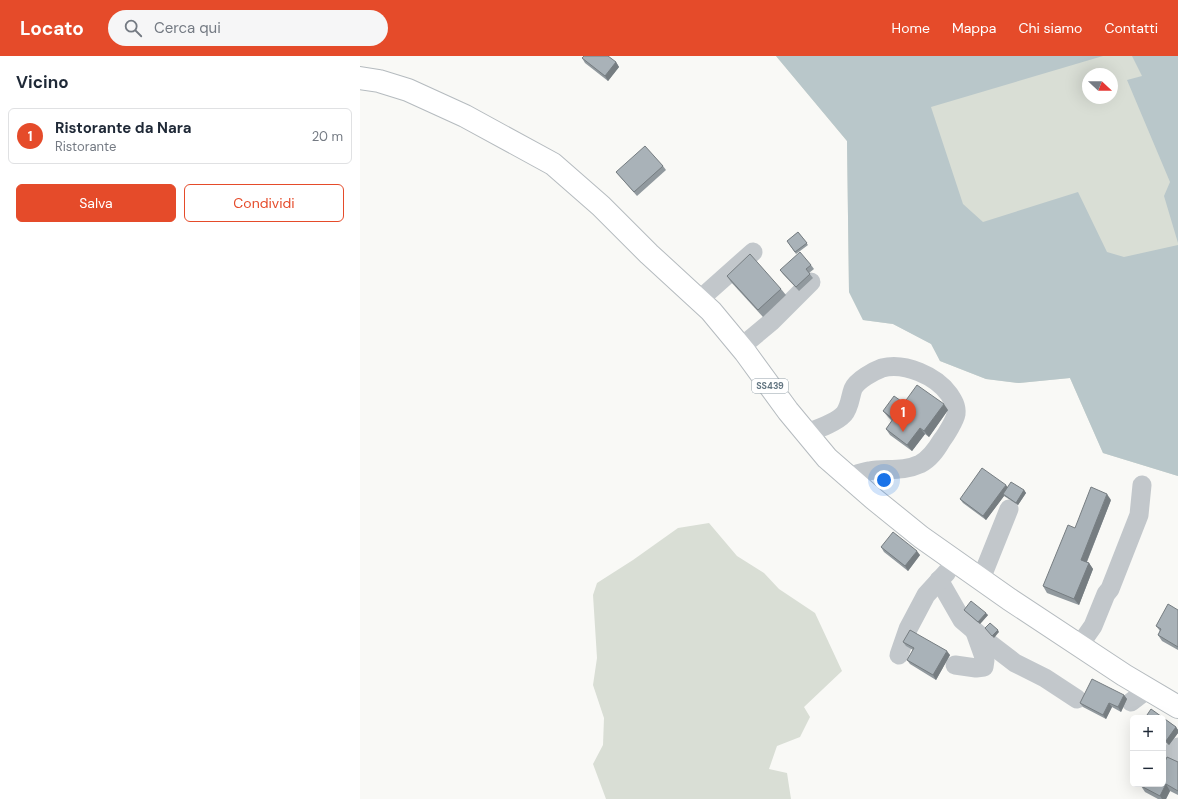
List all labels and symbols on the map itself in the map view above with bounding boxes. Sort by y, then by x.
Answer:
north arrow [1082,68,1118,104]
road number: SS439 [752,379,788,393]
pin: 1 [890,399,916,432]
your location [874,470,894,490]

